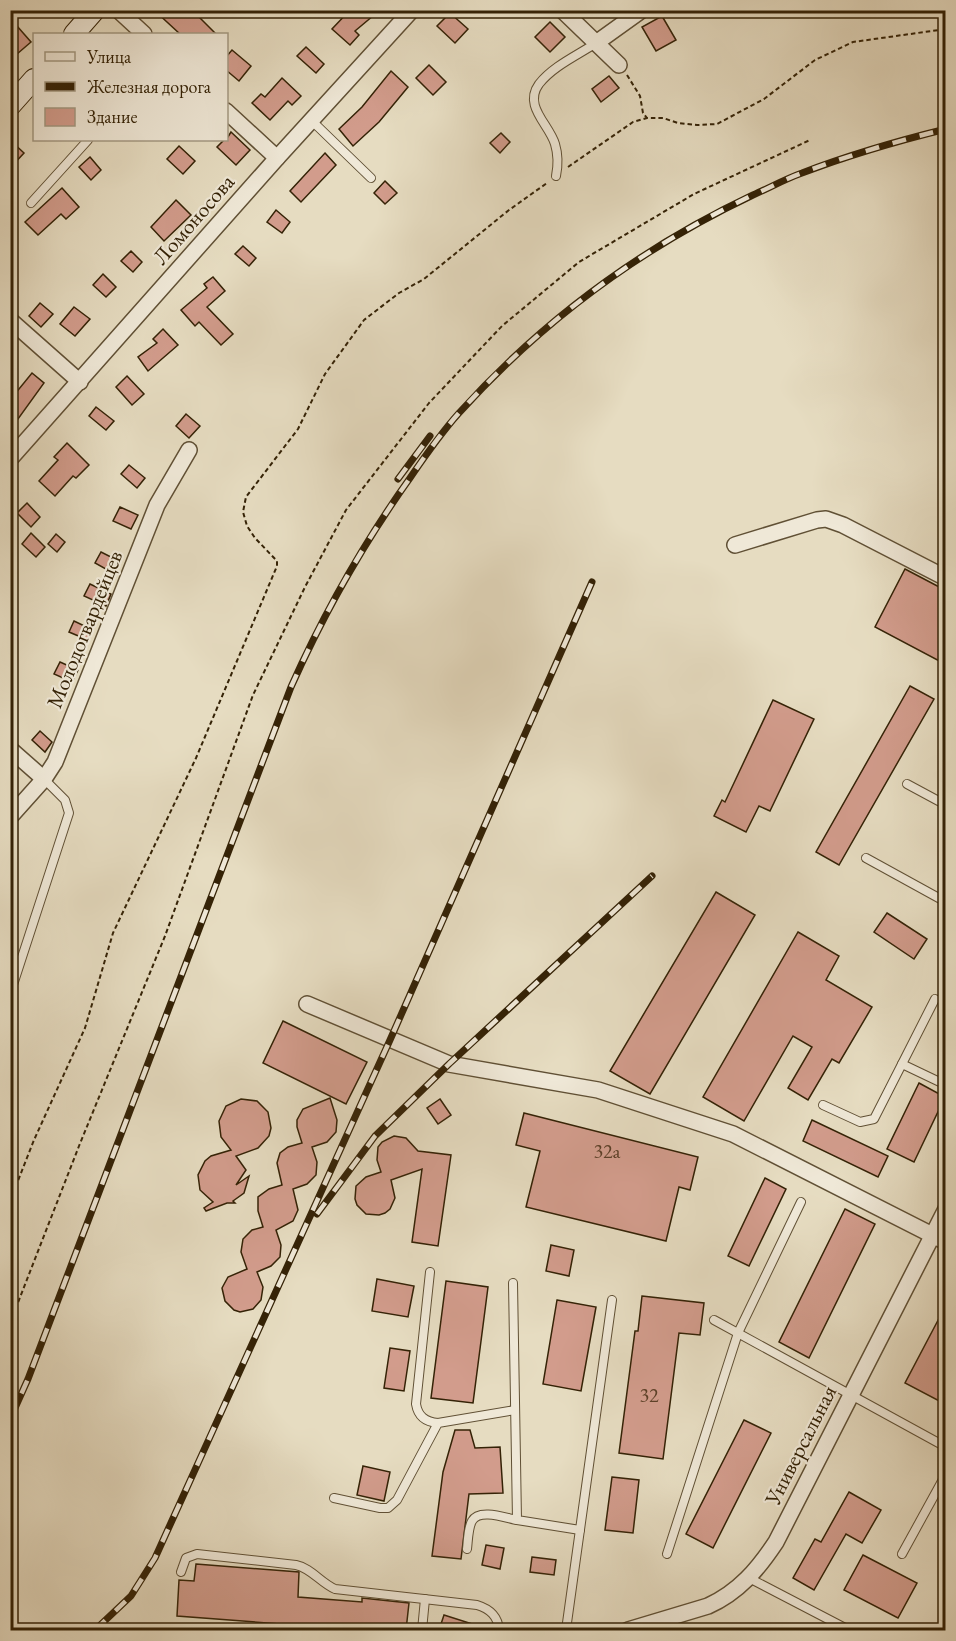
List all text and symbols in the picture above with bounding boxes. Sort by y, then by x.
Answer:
legend [33,33,228,141]
text: Улица [86,45,132,68]
text: Железная дорога [86,75,212,98]
text: Здание [87,105,137,128]
street label: Ломоносова [146,168,241,271]
street label: Молодогвардейцев [40,546,129,712]
house number: 32а [593,1138,621,1164]
street label: Универсальная [757,1380,843,1511]
house number: 32 [639,1382,659,1408]

